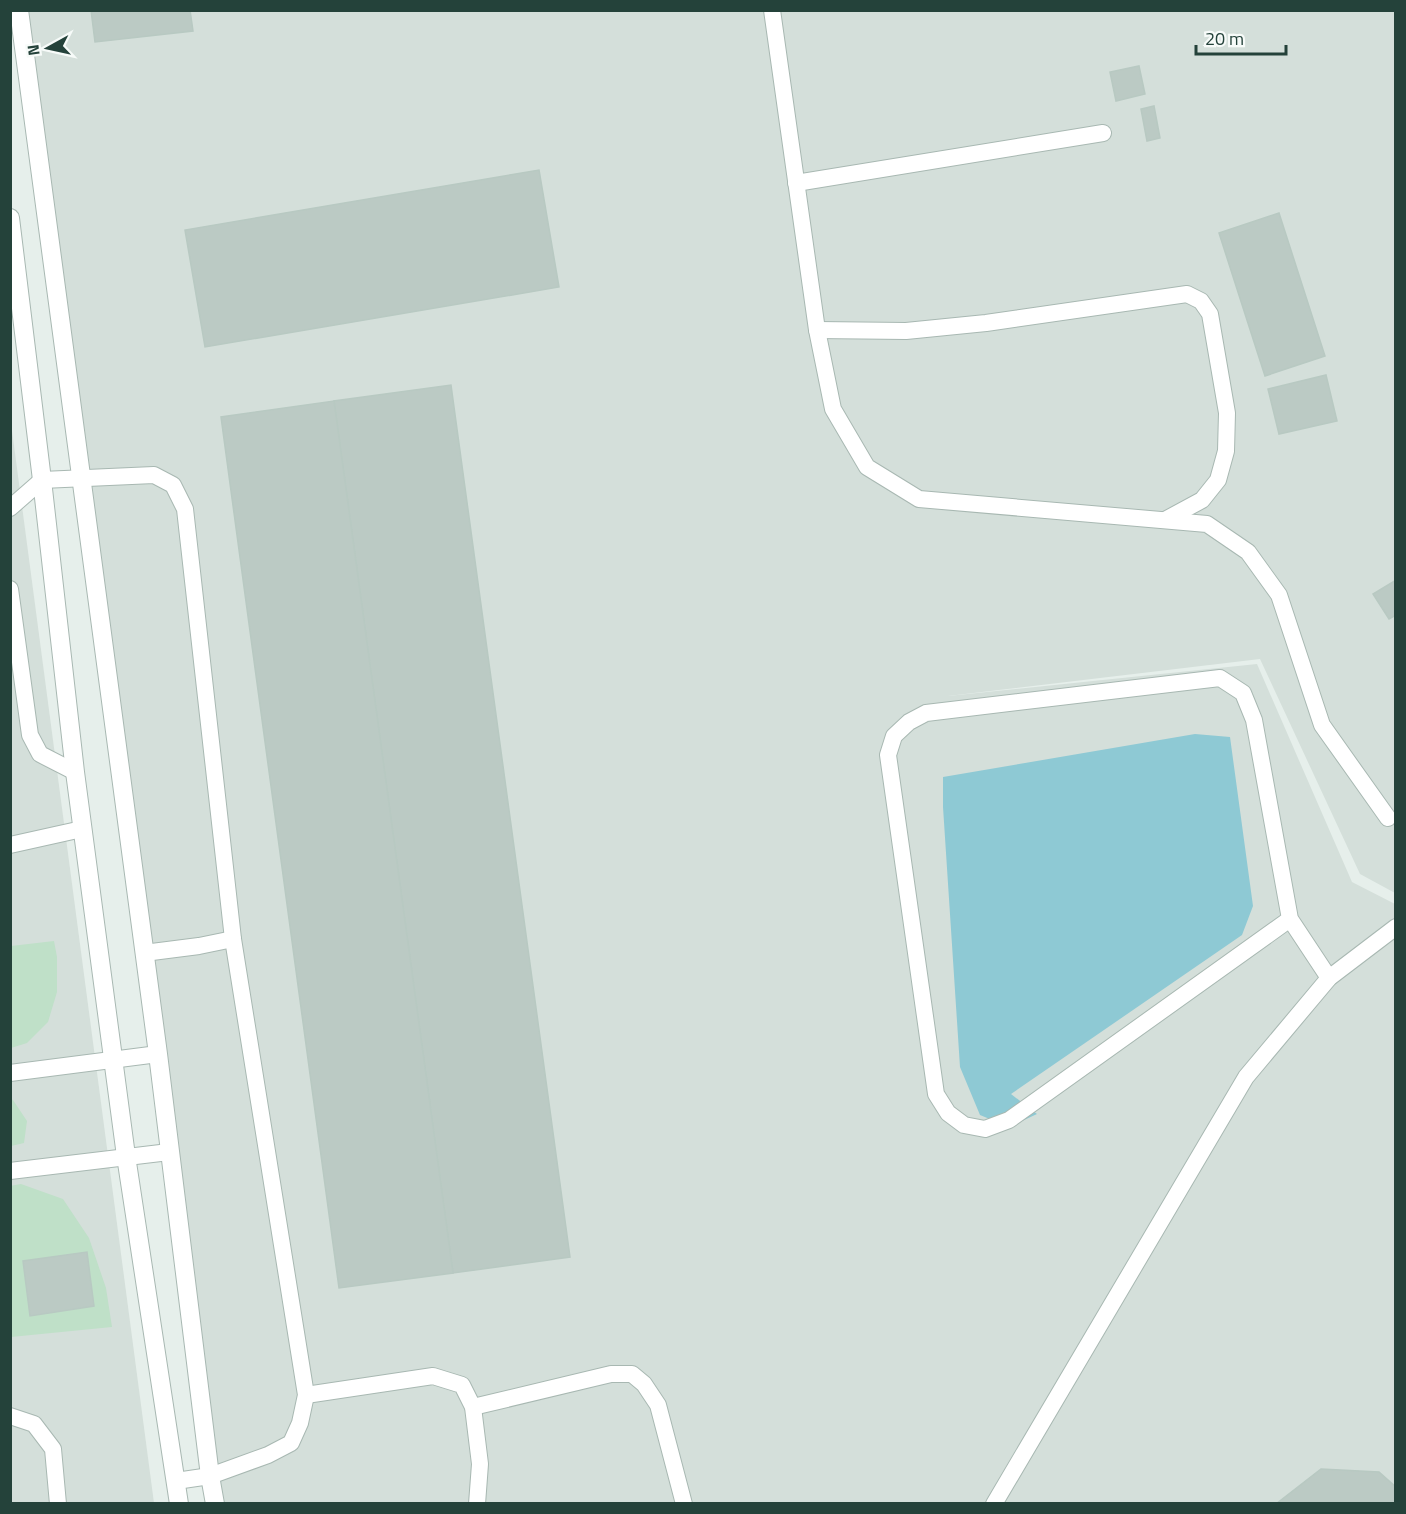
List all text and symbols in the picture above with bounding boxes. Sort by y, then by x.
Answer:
north arrow [18,18,78,78]
scale bar [1196,18,1286,56]
text: 20 m [1205,25,1244,52]
text: N [20,43,46,57]

